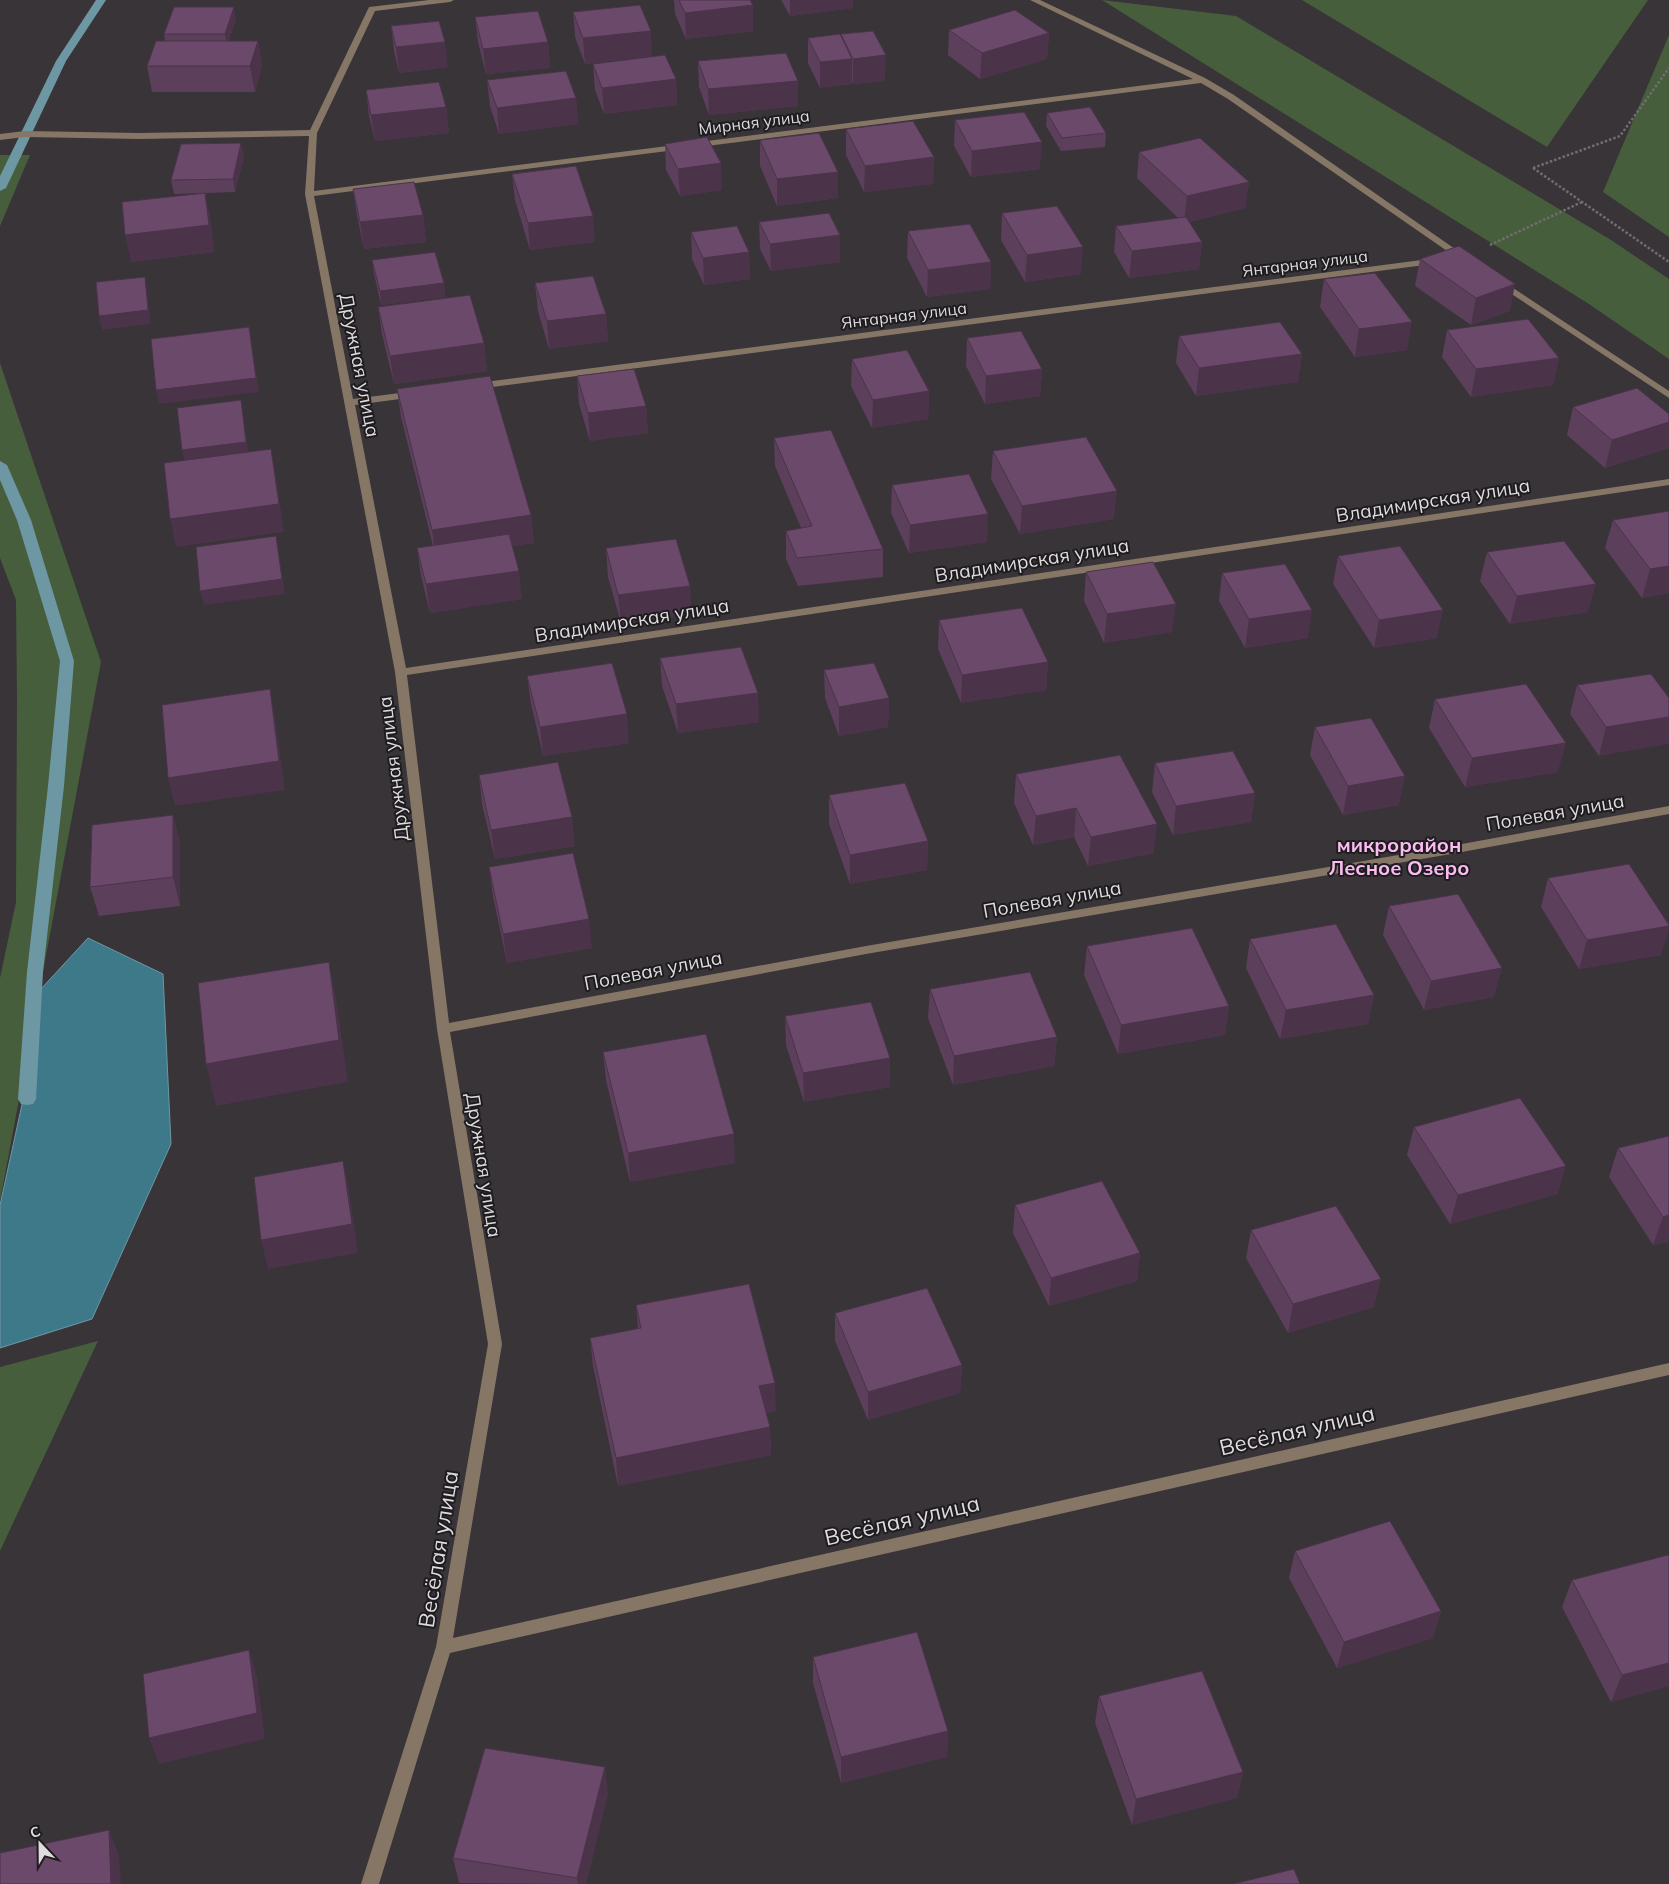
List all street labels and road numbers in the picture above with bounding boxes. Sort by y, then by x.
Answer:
street label: Мирная улица [697,105,811,139]
street label: Янтарная улица [1241,245,1369,281]
street label: Дружная улица [334,291,386,439]
street label: Янтарная улица [840,297,968,333]
street label: Владимирская улица [1334,473,1532,527]
street label: Владимирская улица [933,533,1131,587]
street label: Владимирская улица [533,593,731,647]
street label: Дружная улица [372,695,414,843]
street label: Полевая улица [1484,788,1626,836]
street label: Полевая улица [981,875,1123,923]
street label: Полевая улица [582,945,724,995]
street label: Дружная улица [461,1091,507,1239]
street label: Весёлая улица [1217,1399,1377,1461]
street label: Весёлая улица [412,1468,464,1630]
street label: Весёлая улица [822,1489,982,1551]

